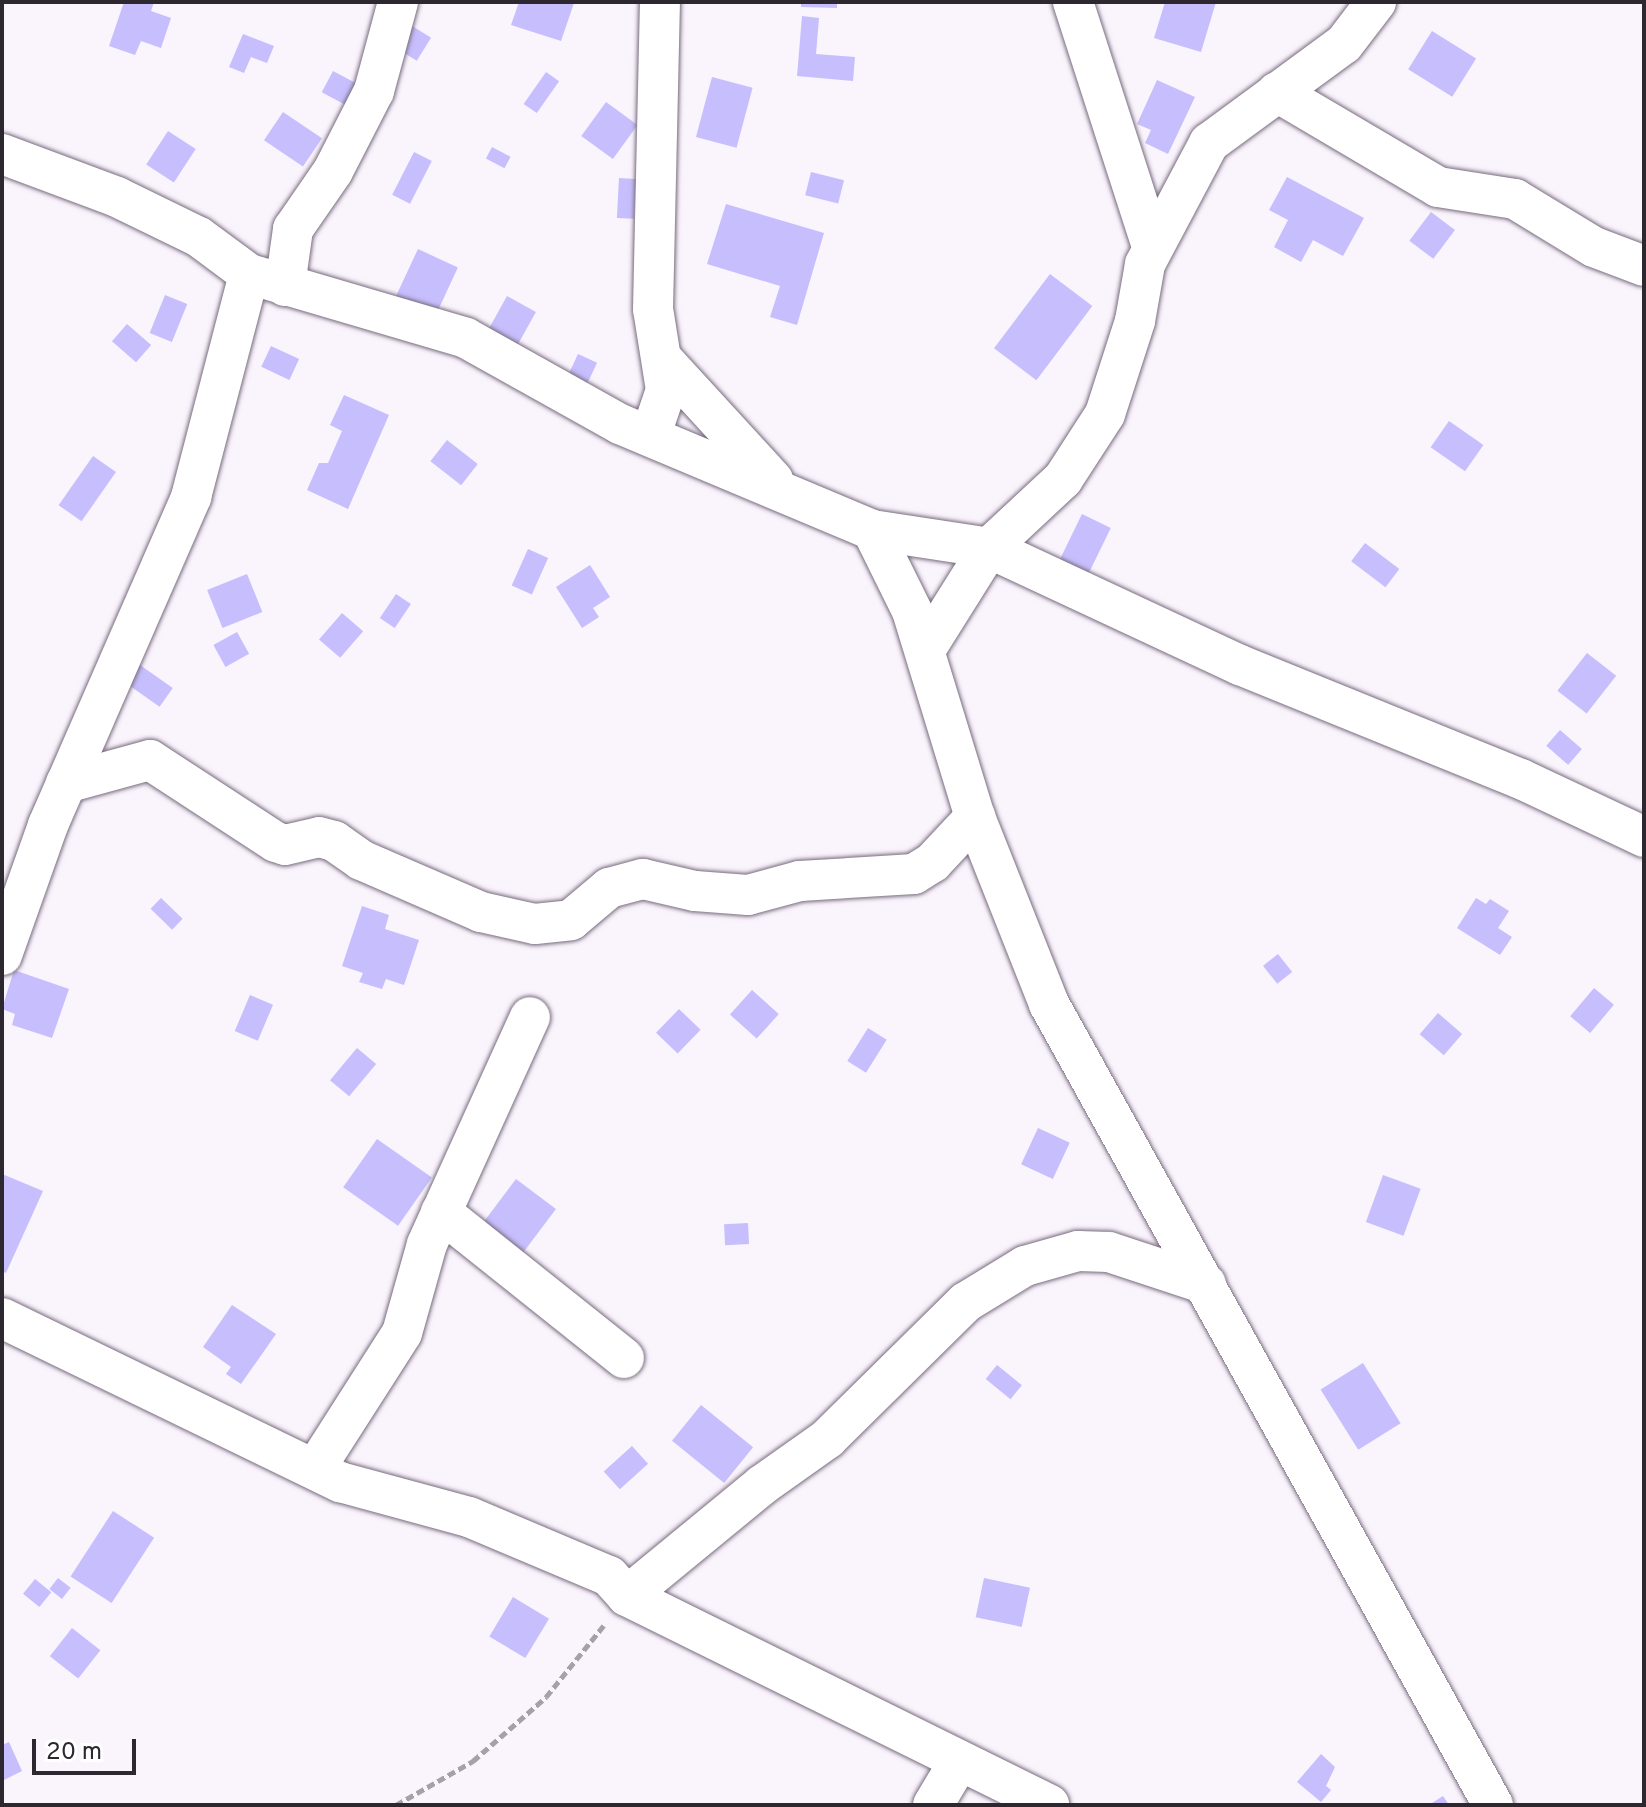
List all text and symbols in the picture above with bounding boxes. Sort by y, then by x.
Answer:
scale bar [36,1723,140,1773]
text: 20 m [46,1738,102,1768]

